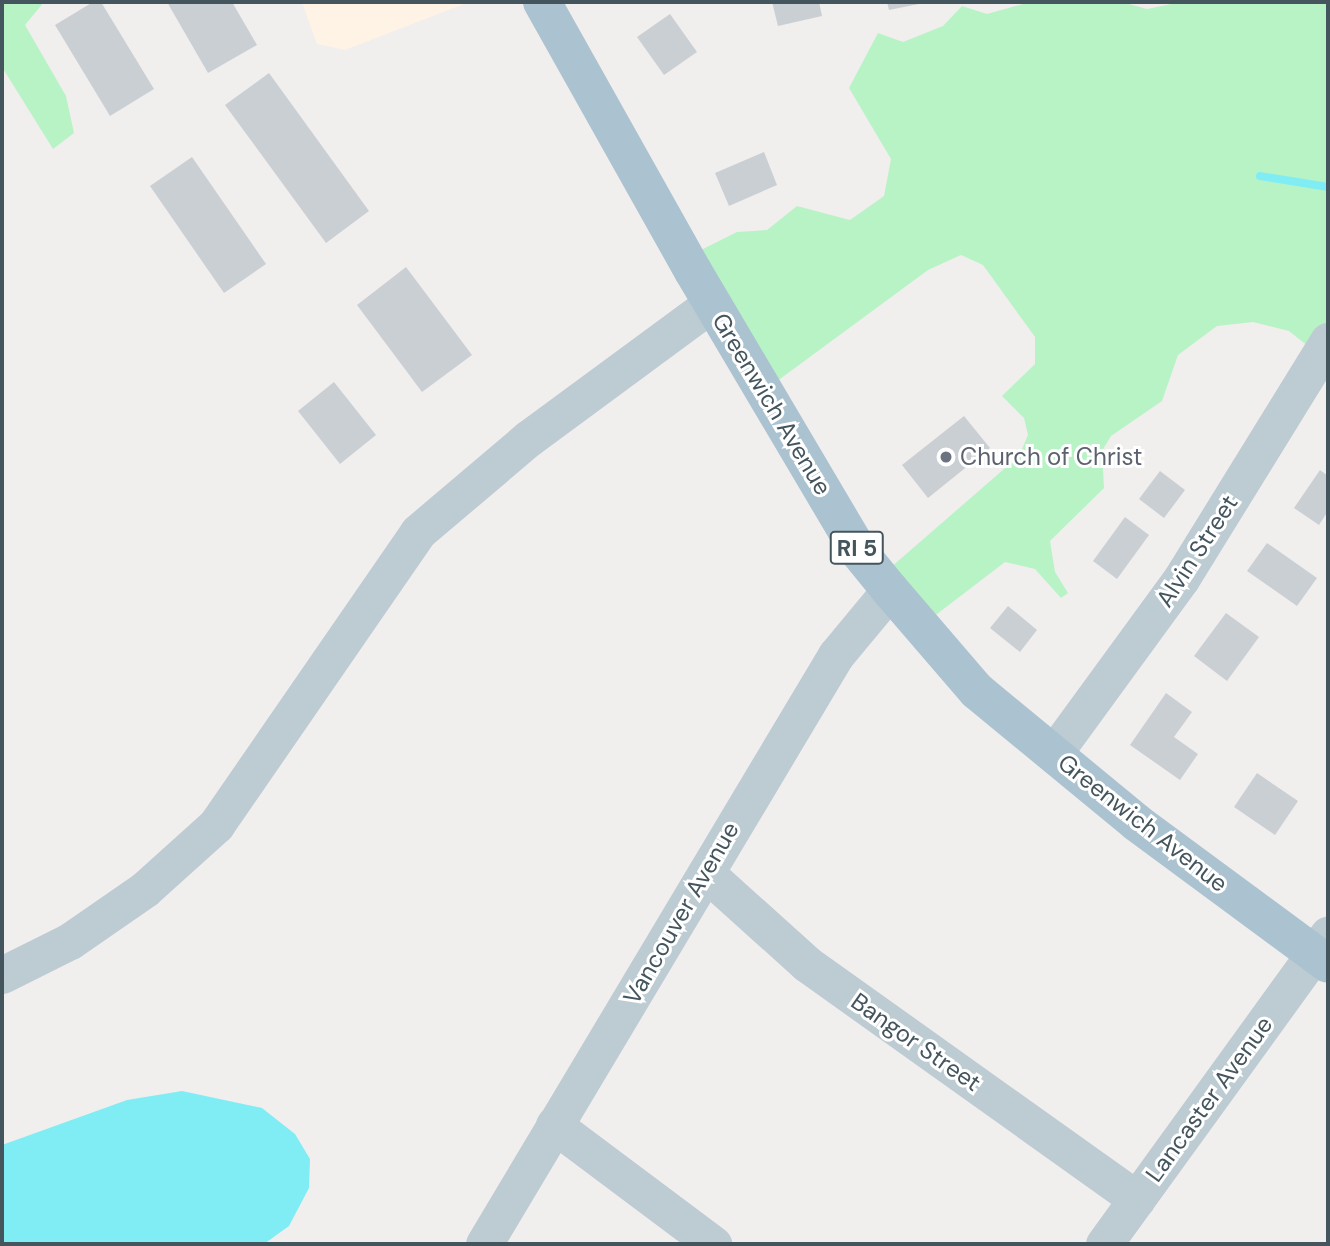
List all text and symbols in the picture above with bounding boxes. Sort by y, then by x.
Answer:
street label: Greenwich Avenue [706,308,838,500]
place label: Church of Christ [960,443,1142,471]
marker: Church of Christ [938,449,954,465]
street label: Alvin Street [1150,490,1244,612]
road number: RI 5 [829,528,885,568]
street label: Greenwich Avenue [1052,748,1234,898]
street label: Vancouver Avenue [617,817,745,1009]
street label: Bangor Street [846,987,986,1097]
street label: Lancaster Avenue [1139,1011,1279,1187]

